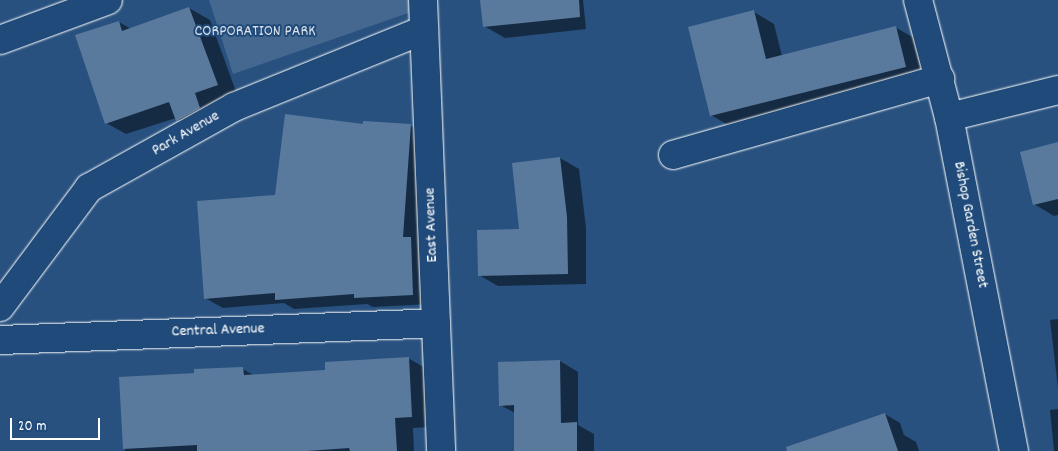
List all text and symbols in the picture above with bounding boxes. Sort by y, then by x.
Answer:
park label: CORPORATION PARK [194,22,316,42]
street label: Park Avenue [149,107,223,161]
street label: Bishop Garden Street [948,160,992,290]
street label: East Avenue [421,187,443,263]
street label: Central Avenue [171,320,265,342]
scale bar [12,408,102,440]
text: 20 m [18,416,46,438]

